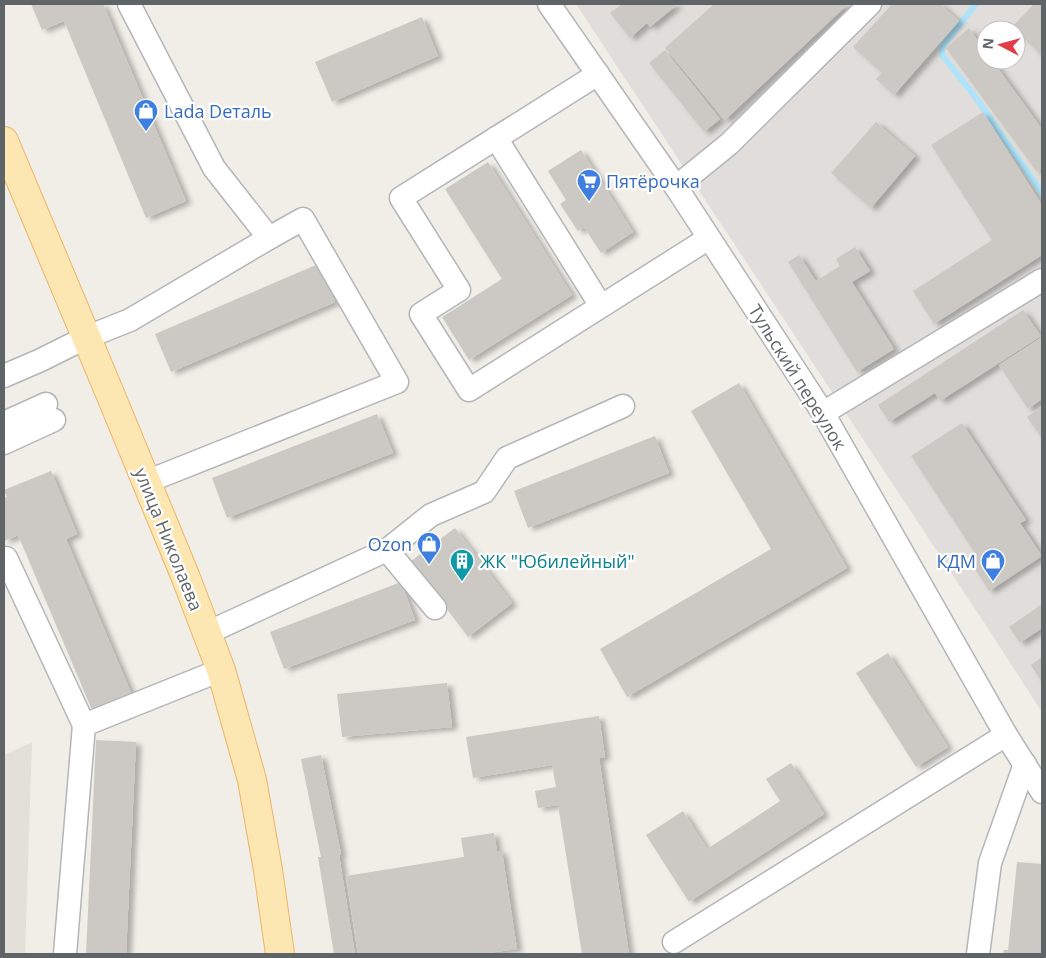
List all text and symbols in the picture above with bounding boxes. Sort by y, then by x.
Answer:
north arrow [976,20,1026,70]
text: N [978,37,998,50]
shop icon: Lada Dеталь [133,98,159,132]
place label: Lada Dеталь [164,99,272,123]
supermarket icon: Пятёрочка [576,168,602,202]
place label: Пятёрочка [606,169,700,193]
street label: Тульский переулок [744,300,853,455]
street label: улица Николаева [129,464,209,614]
shop icon: Ozon [416,531,442,565]
place label: Ozon [368,532,412,556]
building icon: ЖК "Юбилейный" [449,548,475,582]
shop icon: КДМ [980,548,1006,582]
place label: ЖК "Юбилейный" [480,549,635,573]
place label: КДМ [937,549,976,573]

